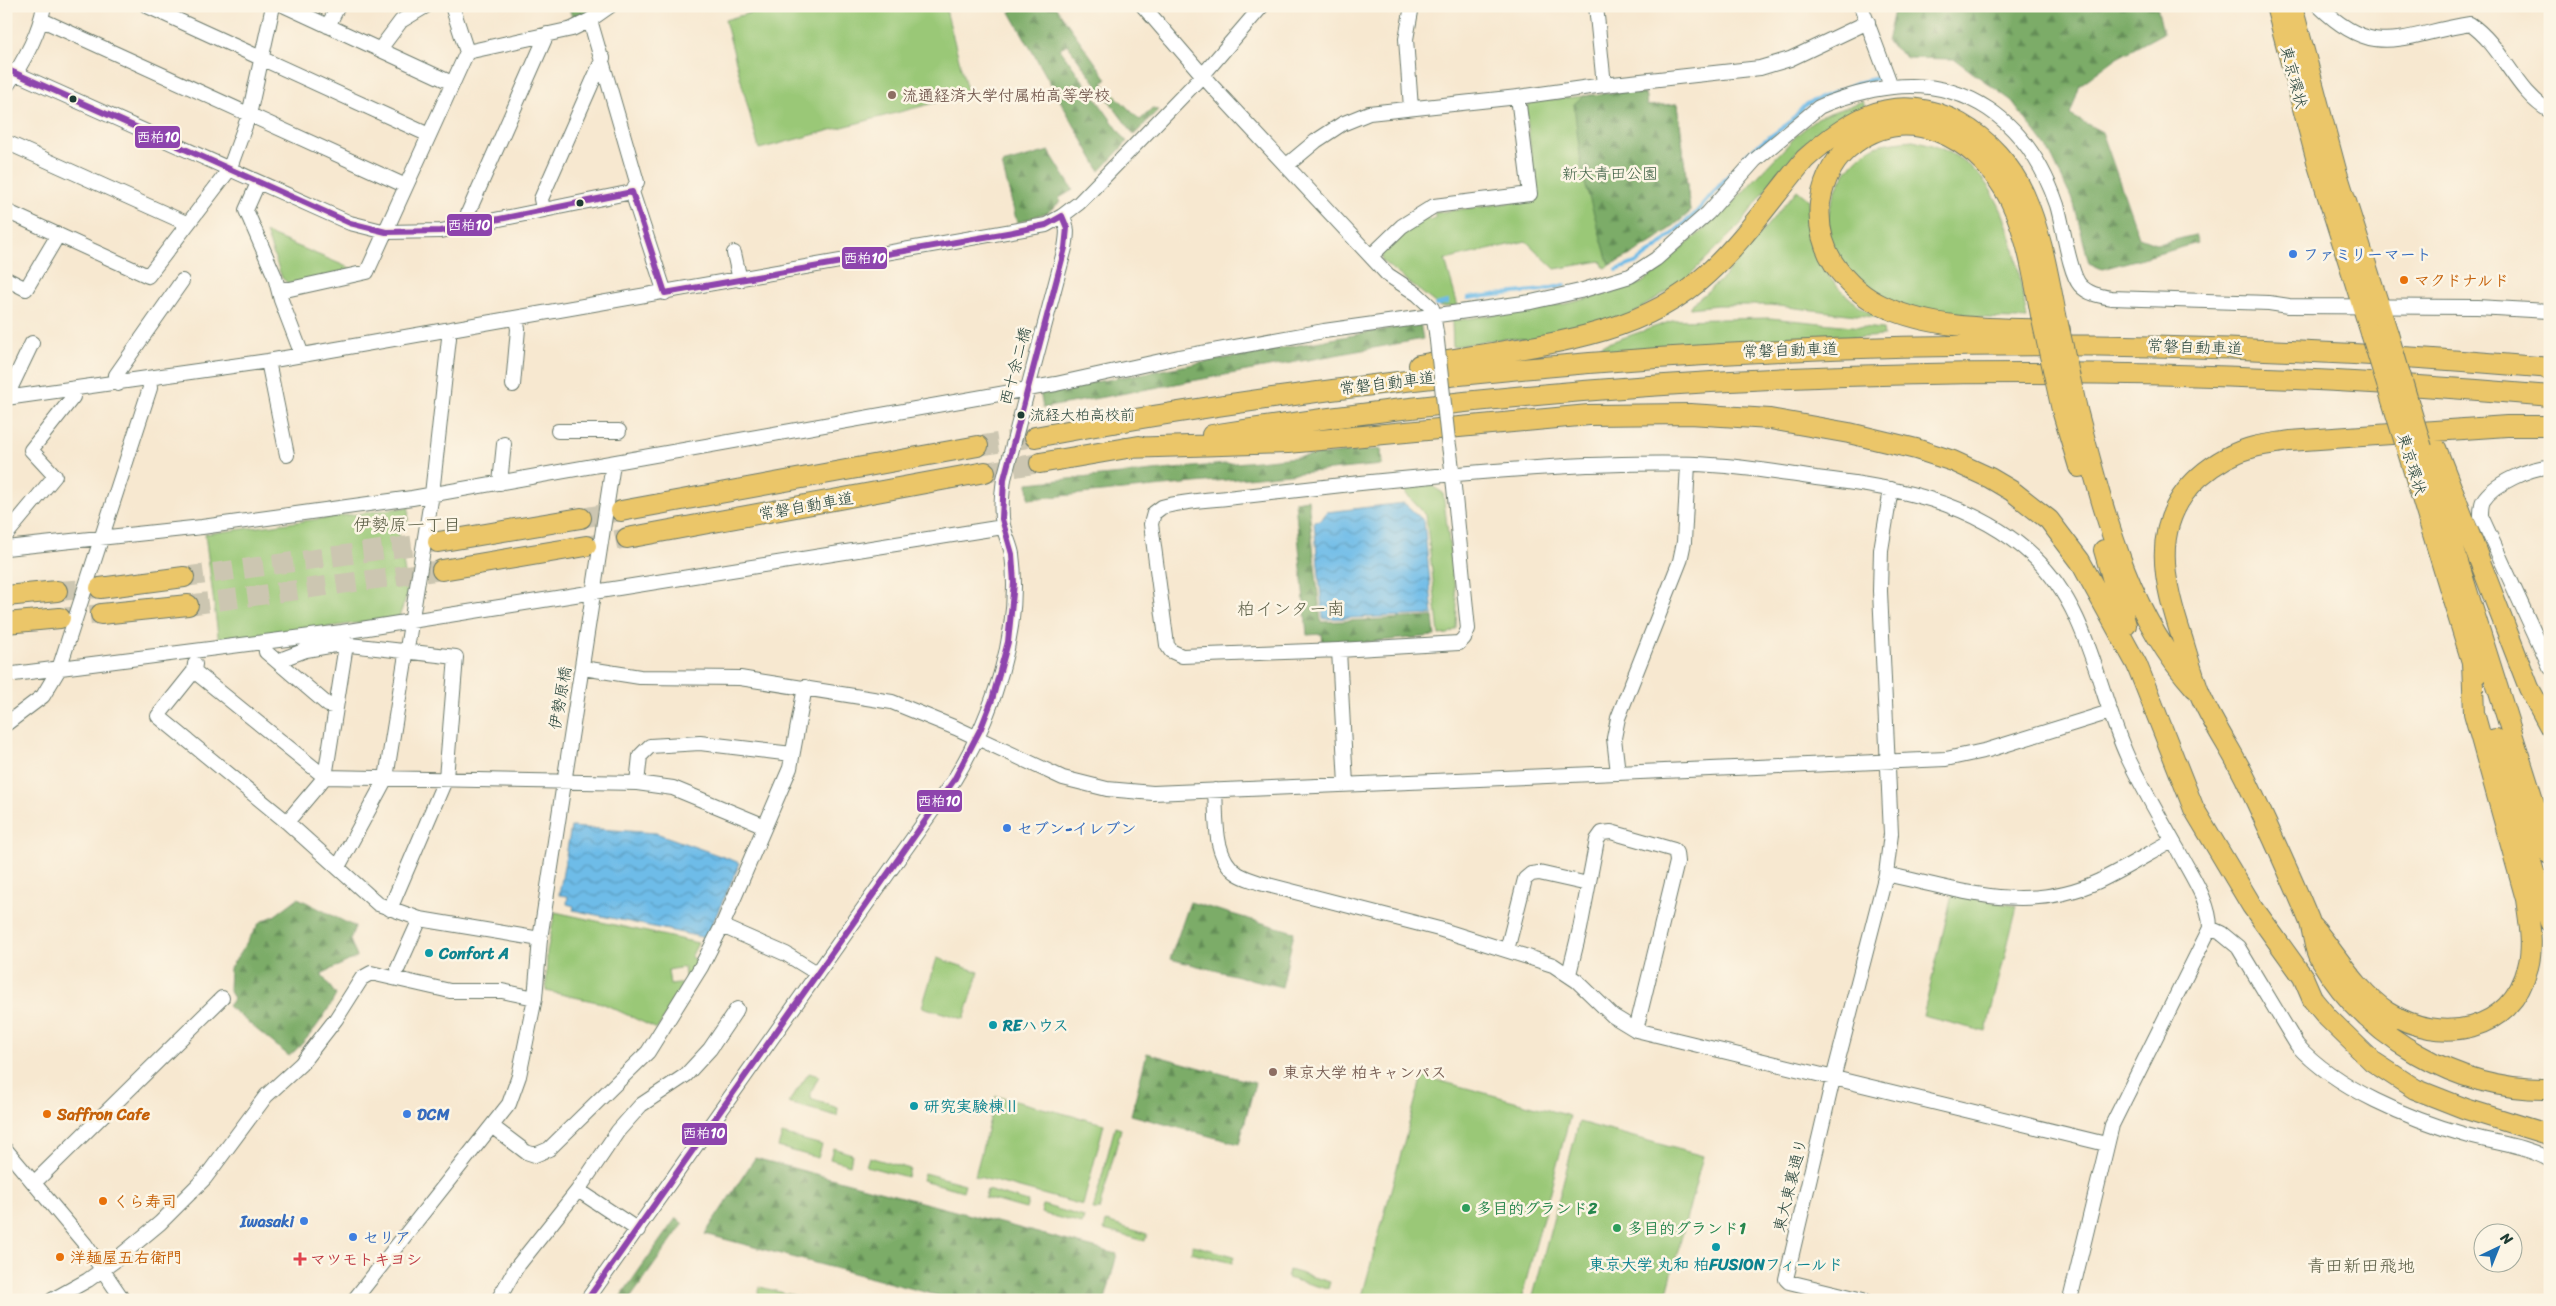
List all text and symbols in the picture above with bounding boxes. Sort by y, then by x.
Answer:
street label: 東京環状 [2272,42,2316,112]
place label: 流通経済大学付属柏高等学校 [902,81,1110,110]
marker: 流通経済大学付属柏高等学校 [886,89,898,101]
unlabelled marker [68,94,78,104]
line badge: 西柏10 [134,125,181,149]
text: 西柏10 [137,125,180,150]
park label: 新大青田公園 [1562,159,1658,188]
unlabelled marker [575,198,585,208]
line badge: 西柏10 [446,213,493,237]
text: 西柏10 [448,213,491,238]
place label: ファミリーマート [2303,240,2432,269]
line badge: 西柏10 [841,246,888,270]
text: 西柏10 [844,246,887,271]
marker: ファミリーマート [2287,248,2299,260]
place label: マクドナルド [2414,266,2509,295]
marker: マクドナルド [2398,274,2410,286]
street label: 西十余二橋 [991,324,1039,408]
street label: 常磐自動車道 [2147,331,2243,363]
street label: 常磐自動車道 [1742,334,1838,366]
street label: 常磐自動車道 [1338,363,1436,403]
place label: 流経大柏高校前 [1030,402,1135,428]
marker: 流経大柏高校前 [1016,410,1026,420]
street label: 東京環状 [2389,429,2435,499]
street label: 常磐自動車道 [756,483,856,529]
district label: 伊勢原一丁目 [353,509,461,541]
district label: 柏インター南 [1237,593,1345,625]
street label: 伊勢原橋 [540,664,580,732]
line badge: 西柏10 [916,789,963,813]
text: 西柏10 [918,789,961,814]
place label: セブン-イレブン [1017,814,1136,843]
marker: セブン-イレブン [1001,822,1013,834]
place label: Confort A [438,939,509,968]
marker: Confort A [423,947,435,959]
place label: REハウス [1002,1011,1069,1040]
marker: REハウス [987,1019,999,1031]
place label: 東京大学 柏キャンパス [1283,1058,1447,1087]
marker: 東京大学 柏キャンパス [1267,1066,1279,1078]
place label: 研究実験棟Ⅱ [924,1092,1020,1121]
place label: Saffron Cafe [56,1100,151,1129]
place label: DCM [417,1100,450,1129]
marker: 研究実験棟Ⅱ [908,1100,920,1112]
marker: Saffron Cafe [41,1108,53,1120]
marker: DCM [401,1108,413,1120]
text: 西柏10 [683,1121,726,1146]
line badge: 西柏10 [681,1122,728,1146]
street label: 東大東裏通り [1764,1135,1816,1235]
place label: くら寿司 [113,1187,177,1216]
place label: 多目的グランド2 [1476,1194,1598,1223]
marker: くら寿司 [97,1195,109,1207]
marker: 多目的グランド2 [1460,1202,1472,1214]
place label: Iwasaki [239,1207,295,1236]
place label: 多目的グランド1 [1627,1214,1746,1243]
marker: Iwasaki [298,1215,310,1227]
marker: 多目的グランド1 [1611,1222,1623,1234]
place label: セリア [363,1223,411,1252]
north arrow [2474,1224,2524,1274]
text: N [2494,1226,2519,1252]
marker: セリア [347,1231,359,1243]
marker: 東京大学 丸和 柏FUSIONフィールド [1710,1241,1722,1253]
place label: 洋麺屋五右衛門 [70,1243,182,1272]
place label: マツモトキヨシ [310,1245,422,1274]
place label: 東京大学 丸和 柏FUSIONフィールド [1589,1250,1843,1279]
district label: 青田新田飛地 [2307,1250,2415,1282]
marker: 洋麺屋五右衛門 [54,1251,66,1263]
marker: マツモトキヨシ [294,1253,306,1265]

